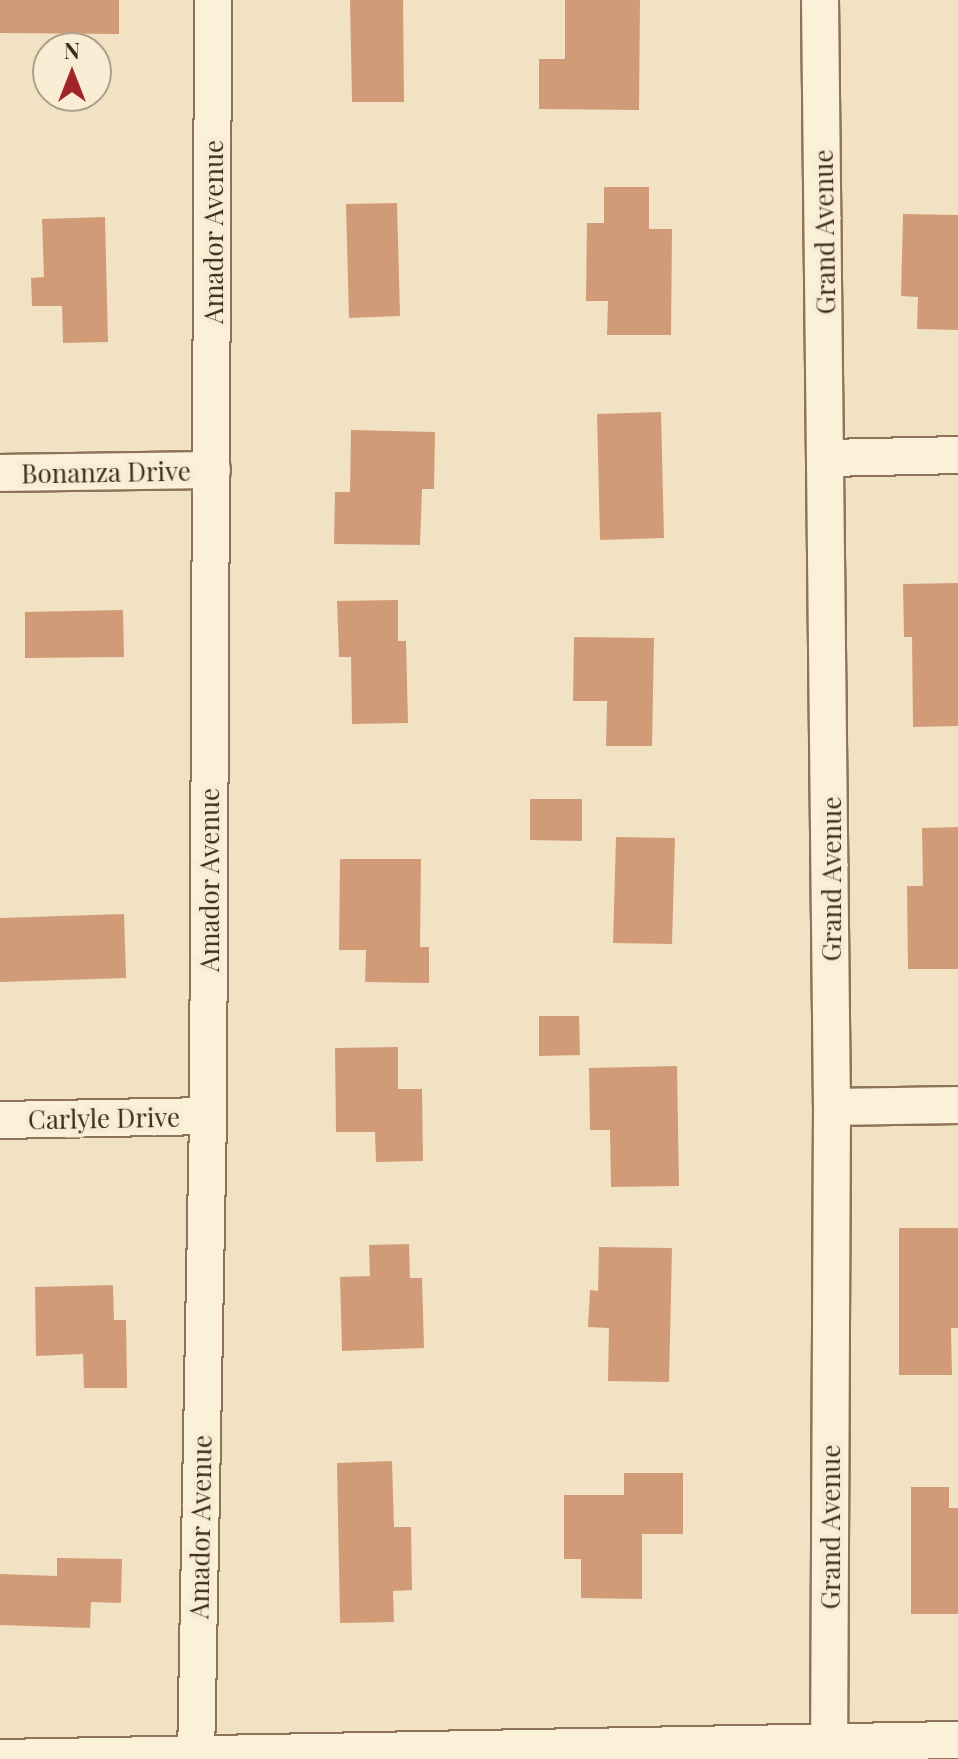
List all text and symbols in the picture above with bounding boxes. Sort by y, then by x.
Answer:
north arrow [32,32,112,112]
text: N [64,35,80,65]
street label: Amador Avenue [197,139,229,325]
street label: Grand Avenue [807,149,841,315]
street label: Bonanza Drive [21,455,191,489]
street label: Amador Avenue [193,787,225,973]
street label: Grand Avenue [815,796,847,962]
street label: Carlyle Drive [28,1101,180,1135]
street label: Amador Avenue [183,1434,217,1620]
street label: Grand Avenue [814,1444,846,1610]

